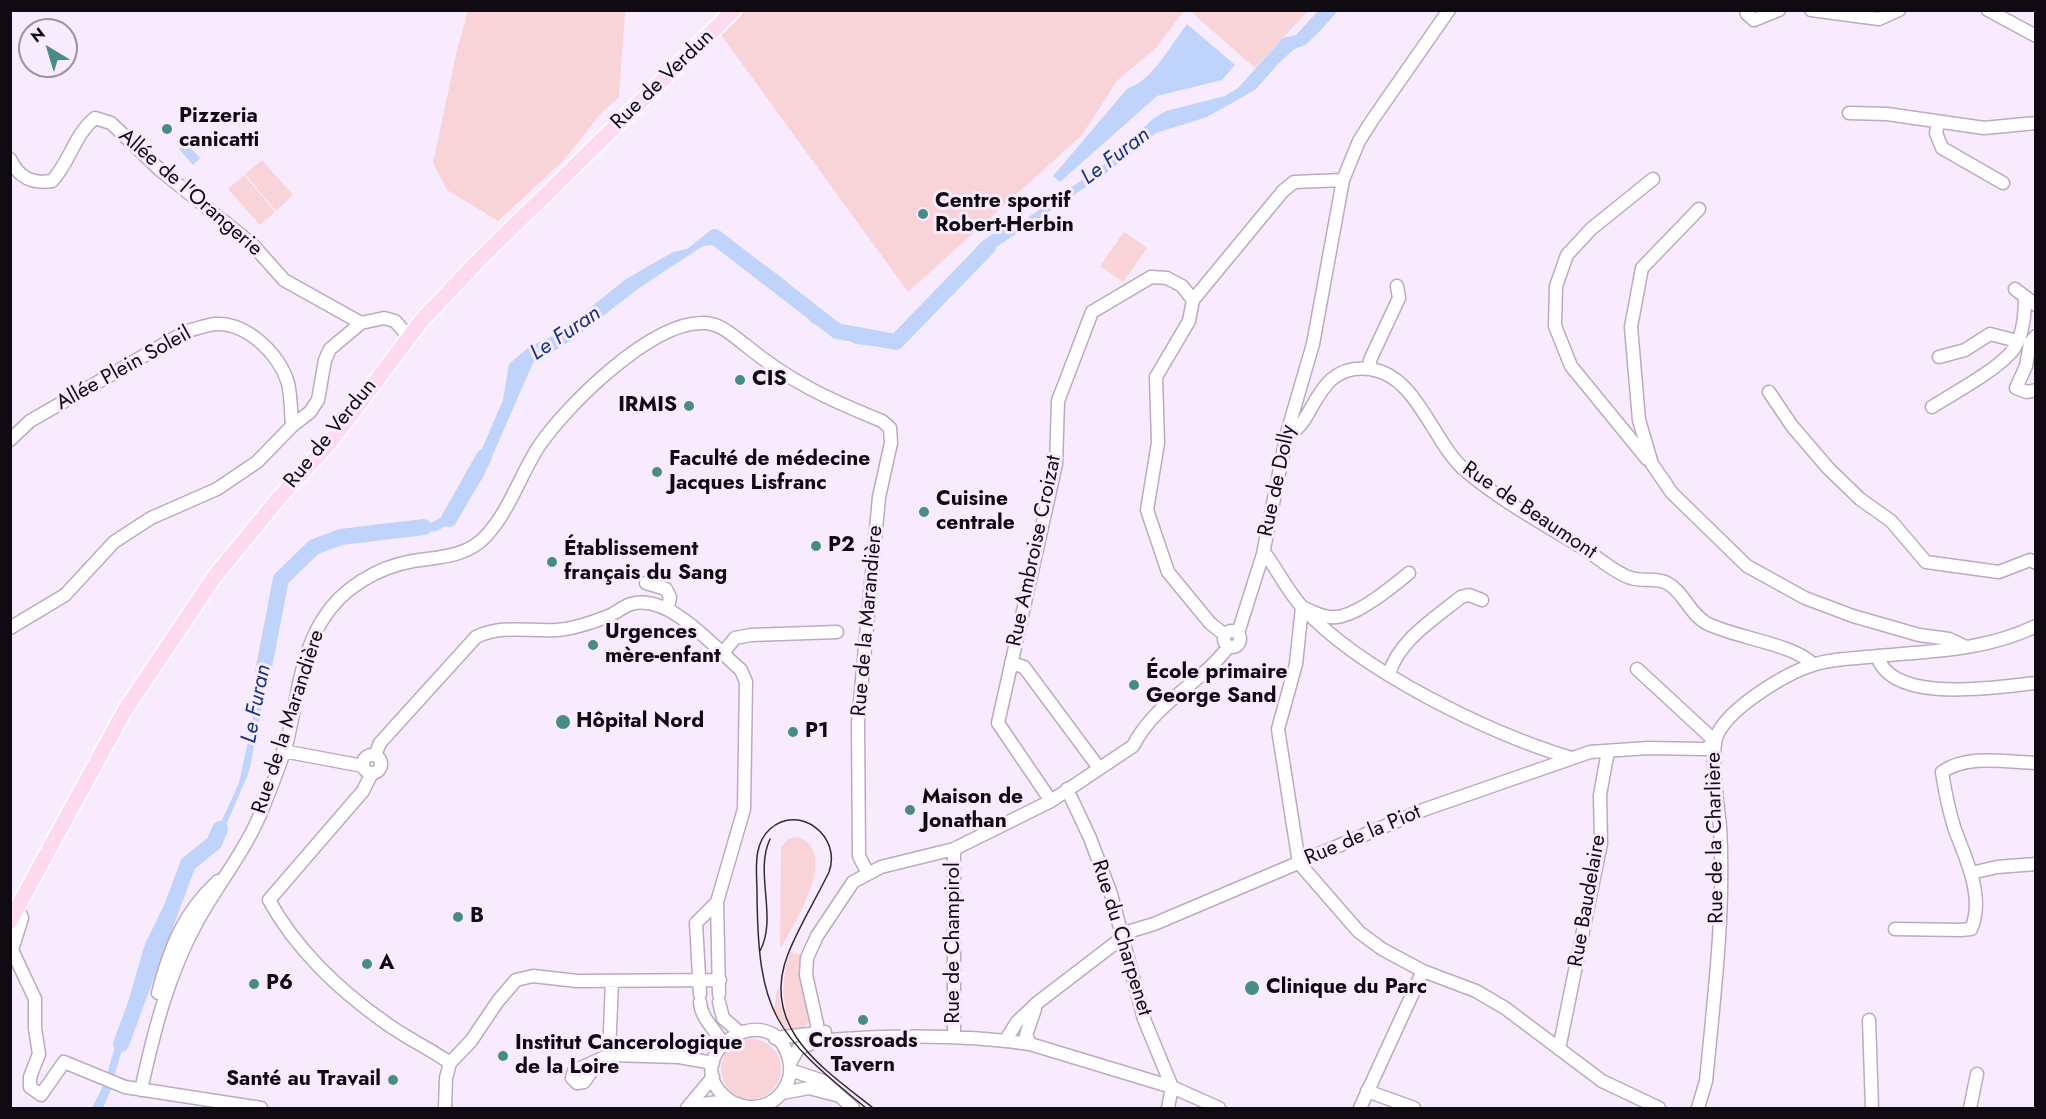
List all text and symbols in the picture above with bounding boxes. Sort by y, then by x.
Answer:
north arrow [18,18,78,78]
text: N [26,22,50,48]
street label: Rue de Verdun [606,25,720,135]
place label: Pizzeria canicatti [179,104,259,154]
marker: Pizzeria canicatti [160,122,174,136]
water label: Le Furan [1076,123,1156,191]
street label: Allée de l'Orangerie [113,124,267,262]
place label: Centre sportif Robert-Herbin [935,189,1074,239]
marker: Centre sportif Robert-Herbin [916,207,930,221]
water label: Le Furan [526,301,606,367]
street label: Allée Plein Soleil [52,322,196,416]
place label: CIS [752,367,787,393]
marker: CIS [733,373,747,387]
street label: Rue de Verdun [279,374,383,494]
place label: IRMIS [618,393,677,419]
marker: IRMIS [682,399,696,413]
street label: Rue de Dolly [1254,423,1302,539]
place label: Faculté de médecine Jacques Lisfranc [669,447,870,497]
street label: Rue Ambroise Croizat [1002,453,1068,649]
street label: Rue de Beaumont [1457,457,1601,565]
marker: Faculté de médecine Jacques Lisfranc [650,465,664,479]
place label: Cuisine centrale [936,487,1015,537]
marker: Cuisine centrale [917,505,931,519]
street label: Rue de la Marandière [847,524,889,718]
place label: P2 [828,533,855,559]
place label: Établissement français du Sang [564,537,727,587]
marker: P2 [809,539,823,553]
marker: Établissement français du Sang [545,555,559,569]
place label: Urgences mère-enfant [605,620,721,670]
street label: Rue de la Marandière [247,627,331,817]
marker: Urgences mère-enfant [586,638,600,652]
place label: École primaire George Sand [1146,660,1287,710]
water label: Le Furan [236,663,278,745]
marker: École primaire George Sand [1127,678,1141,692]
place label: Hôpital Nord [576,709,704,735]
marker: Hôpital Nord [554,713,572,731]
place label: P1 [805,719,829,745]
marker: P1 [786,725,800,739]
street label: Rue de la Charlière [1702,752,1730,924]
place label: Maison de Jonathan [922,785,1023,835]
street label: Rue de la Piot [1301,800,1425,872]
marker: Maison de Jonathan [903,803,917,817]
street label: Rue Baudelaire [1564,833,1612,969]
street label: Rue du Charpenet [1085,857,1157,1019]
street label: Rue de Champirol [941,862,967,1024]
place label: B [470,904,484,930]
marker: B [451,910,465,924]
place label: A [379,951,394,977]
marker: A [360,957,374,971]
place label: P6 [266,971,293,997]
place label: Clinique du Parc [1266,975,1427,1001]
marker: P6 [247,977,261,991]
marker: Clinique du Parc [1243,979,1261,997]
marker: Crossroads Tavern [856,1013,870,1027]
place label: Crossroads Tavern [808,1029,918,1079]
place label: Institut Cancerologique de la Loire [515,1031,743,1081]
marker: Institut Cancerologique de la Loire [496,1049,510,1063]
place label: Santé au Travail [226,1067,381,1093]
marker: Santé au Travail [386,1073,400,1087]

